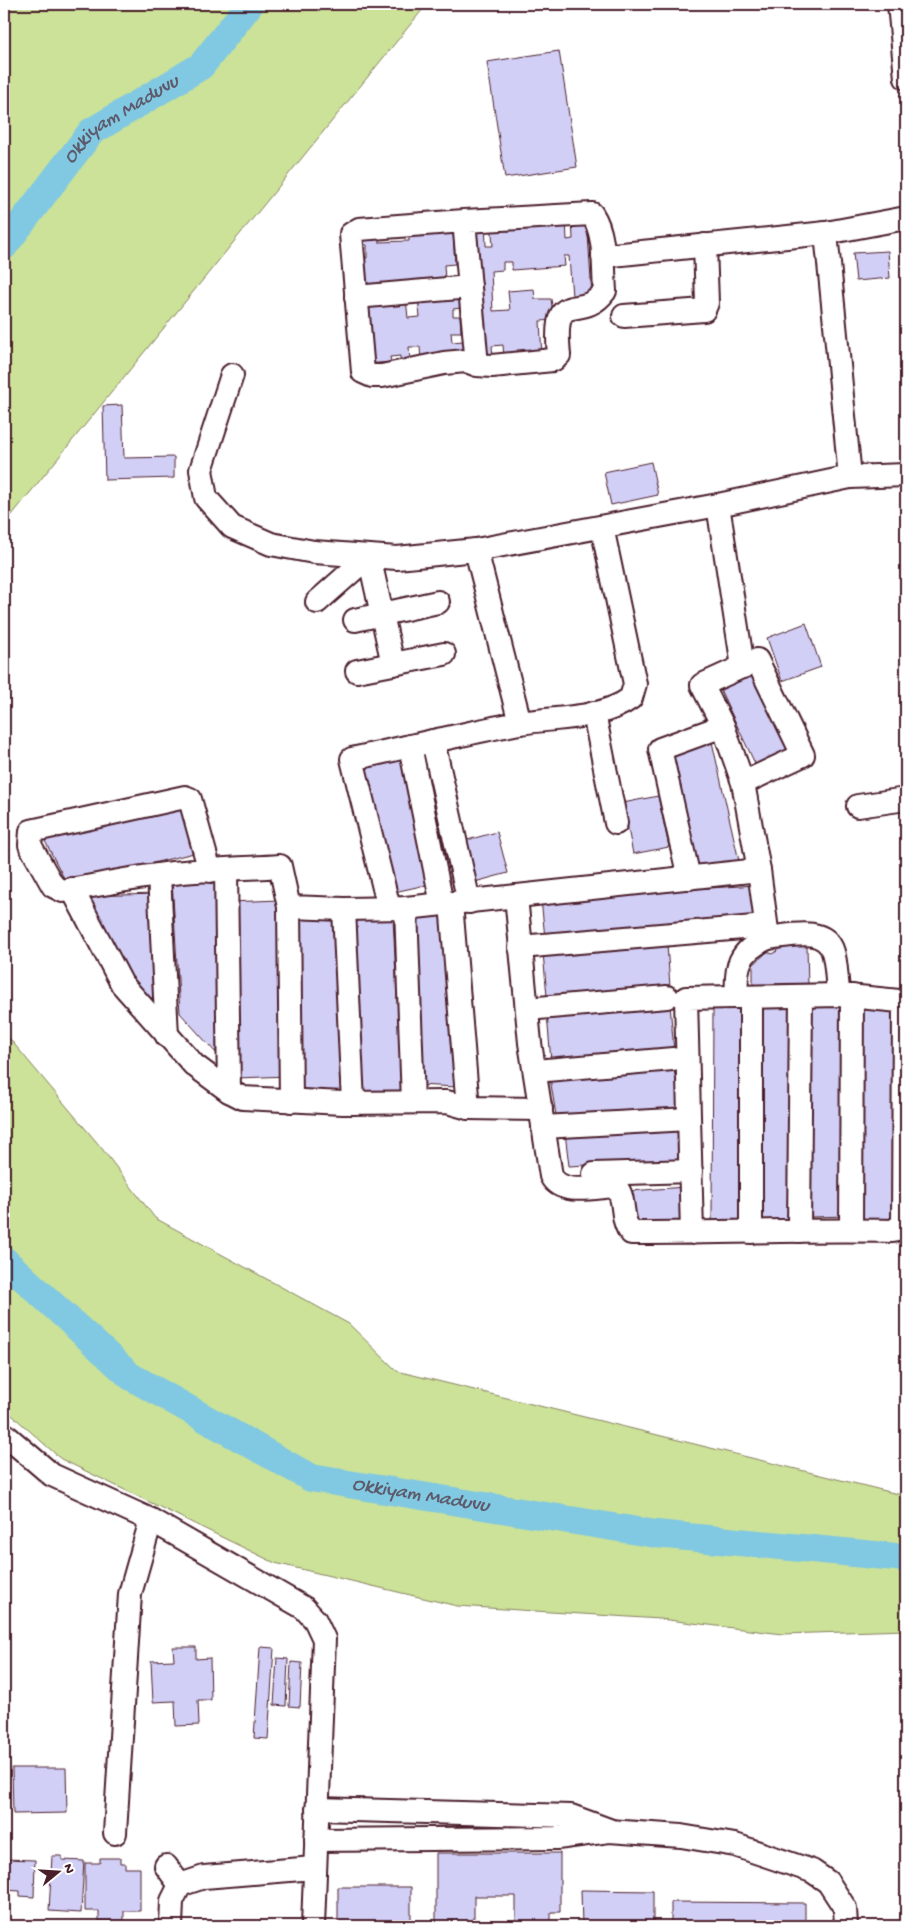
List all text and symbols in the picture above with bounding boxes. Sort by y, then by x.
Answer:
water label: Okkiyam Maduvu [59,69,185,169]
water label: Okkiyam Maduvu [350,1473,492,1518]
north arrow [32,1848,82,1898]
text: N [58,1862,77,1876]

